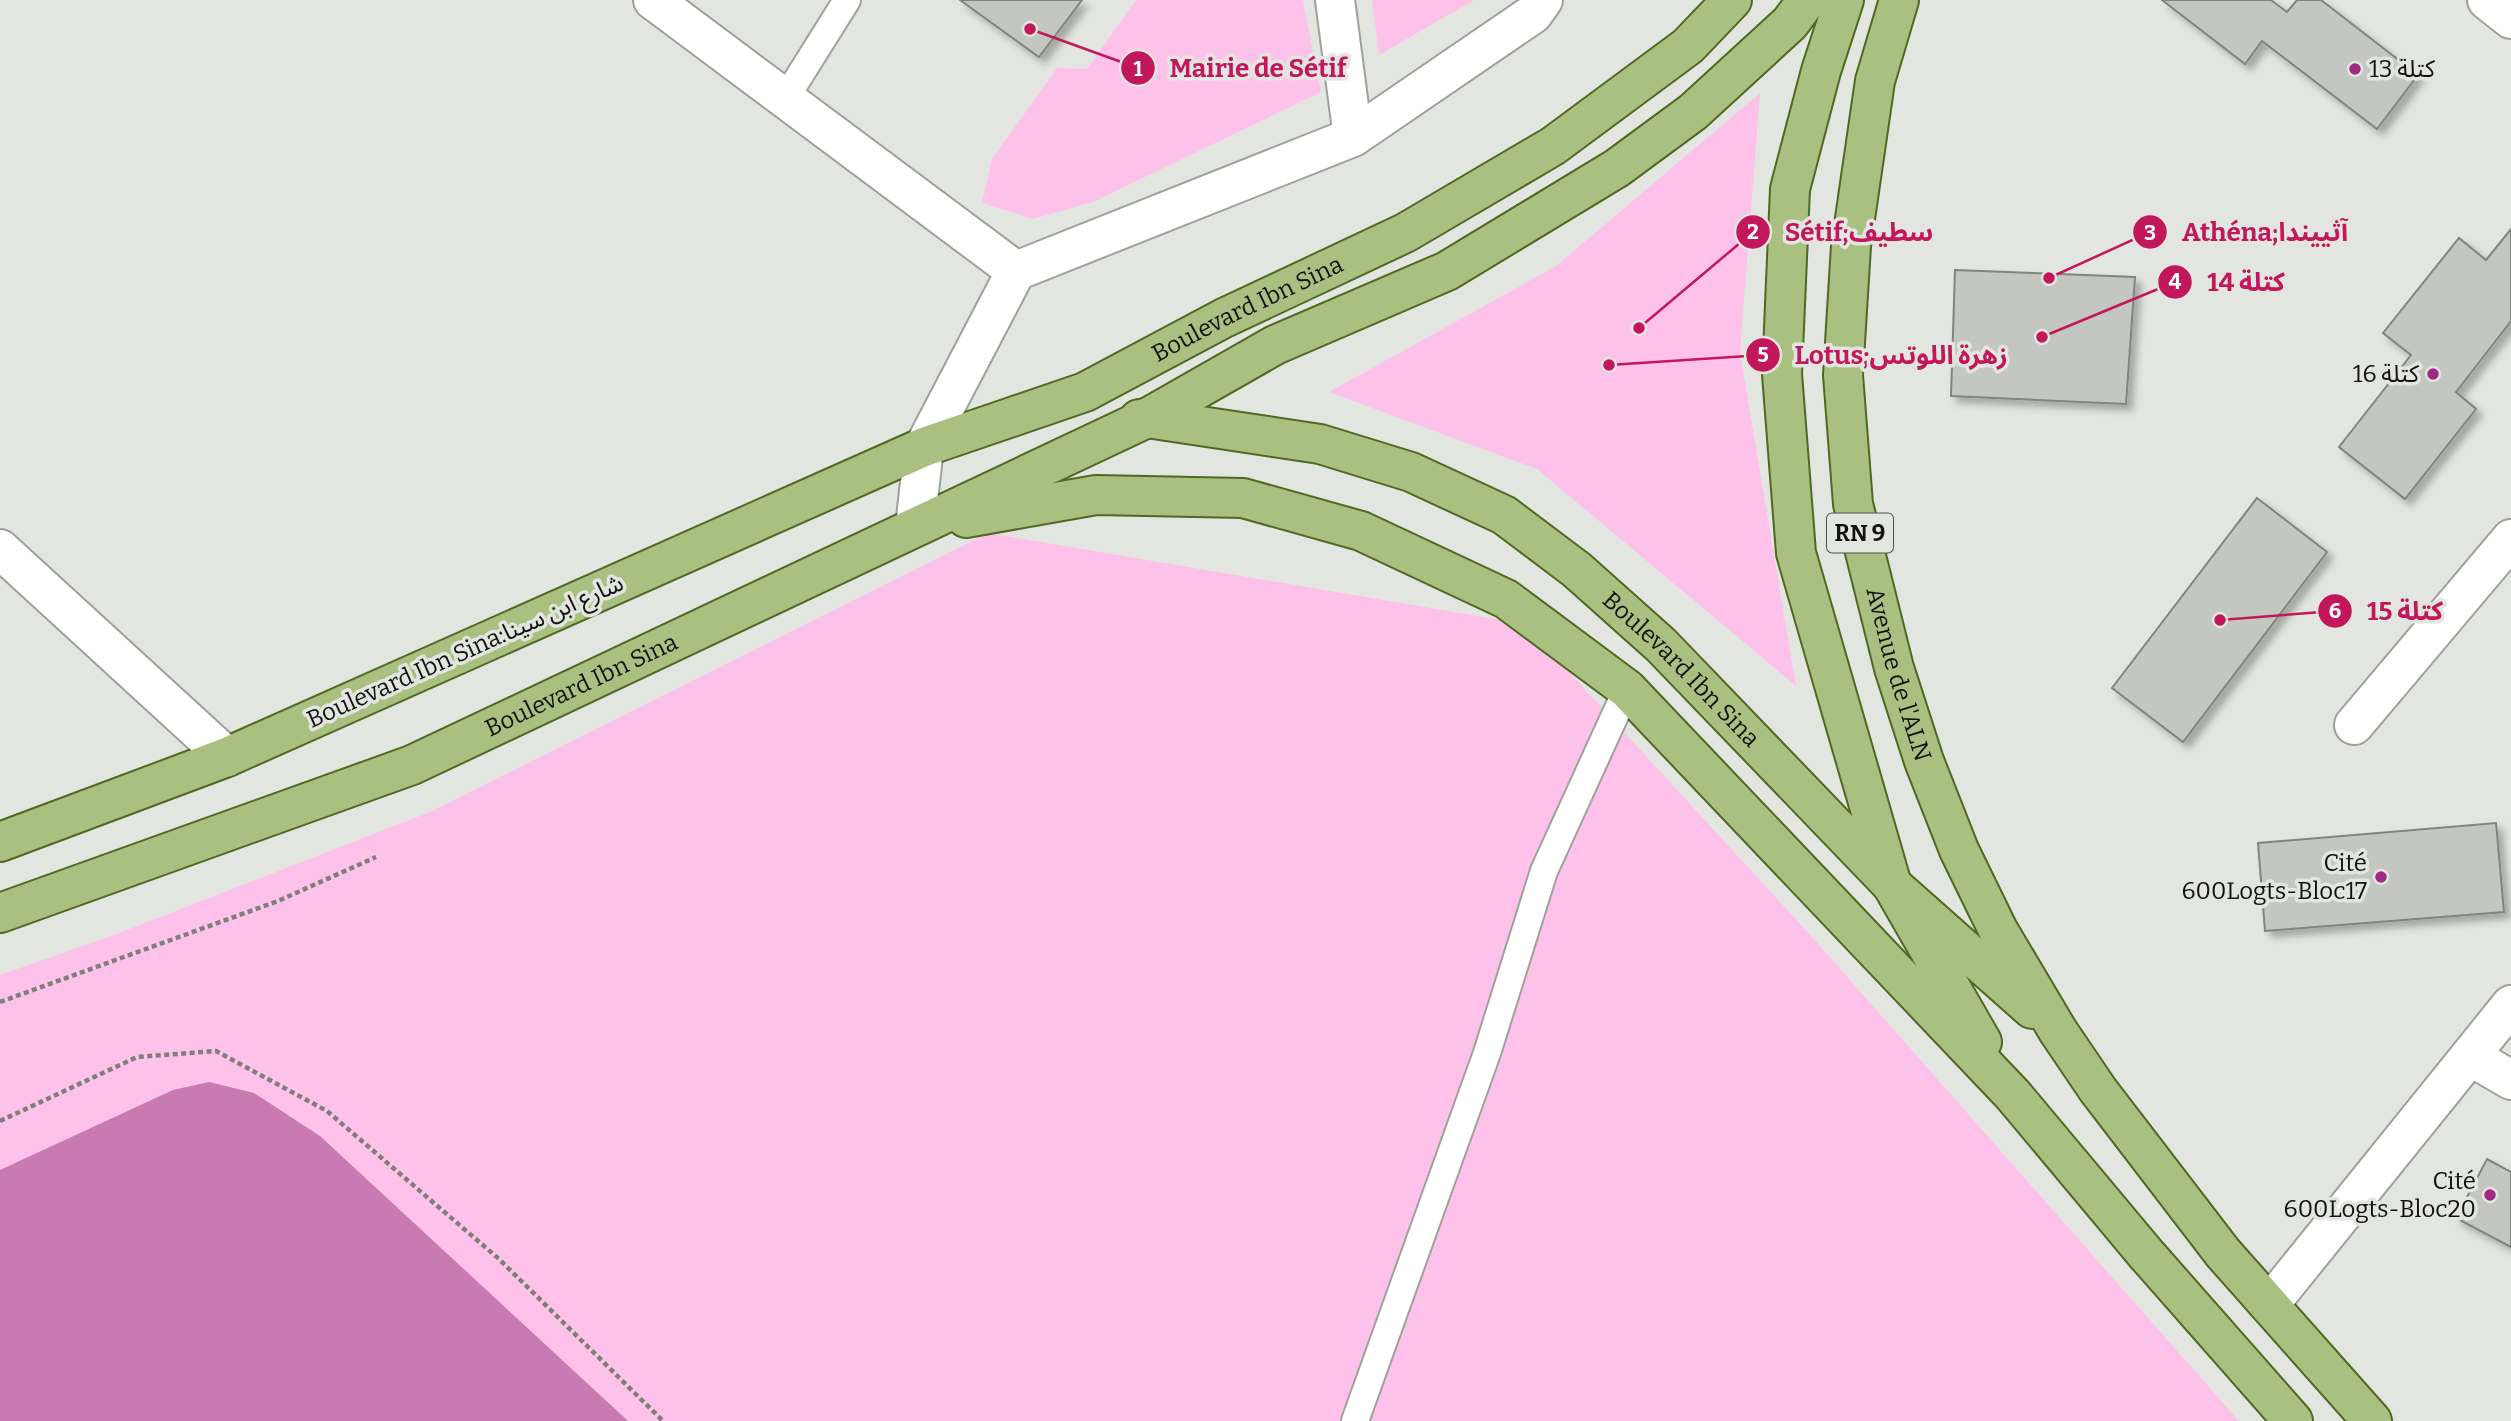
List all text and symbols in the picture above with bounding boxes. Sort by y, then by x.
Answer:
callout: Mairie de Sétif [1120,45,1361,92]
text: Mairie de Sétif [1169,53,1349,84]
place label: كتلة 13 [2369,55,2436,83]
text: 1 [1133,56,1143,82]
marker: كتلة 13 [2347,61,2363,77]
callout: Sétif;سطيف [1735,208,1947,255]
callout: Athéna;آثييندا [2133,209,2362,256]
text: Sétif;سطيف [1785,217,1933,248]
text: Athéna;آثييندا [2182,217,2349,248]
text: 2 [1747,219,1759,245]
text: 3 [2144,220,2156,246]
street label: Boulevard Ibn Sina [1147,250,1348,368]
callout: كتلة 14 [2158,259,2298,306]
text: كتلة 14 [2207,267,2286,298]
text: 4 [2169,269,2182,295]
callout: Lotus;زهرة اللوتس [1746,331,2022,378]
text: Lotus;زهرة اللوتس [1794,340,2008,371]
text: 5 [1757,342,1769,368]
place label: كتلة 16 [2353,360,2420,388]
marker: كتلة 16 [2425,366,2441,382]
road number: RN 9 [1827,513,1893,552]
street label: Boulevard Ibn Sina:شارع ابن سينا [302,568,628,734]
street label: Avenue de l'ALN [1860,584,1937,765]
street label: Boulevard Ibn Sina [1597,586,1765,753]
callout: كتلة 15 [2318,587,2457,634]
text: كتلة 15 [2367,596,2444,627]
text: 6 [2329,598,2341,624]
street label: Boulevard Ibn Sina [481,628,683,742]
place label: Cité 600Logts-Bloc17 [2181,849,2367,905]
marker: Cité 600Logts-Bloc17 [2373,869,2389,885]
place label: Cité 600Logts-Bloc20 [2284,1167,2476,1223]
marker: Cité 600Logts-Bloc20 [2482,1187,2498,1203]

